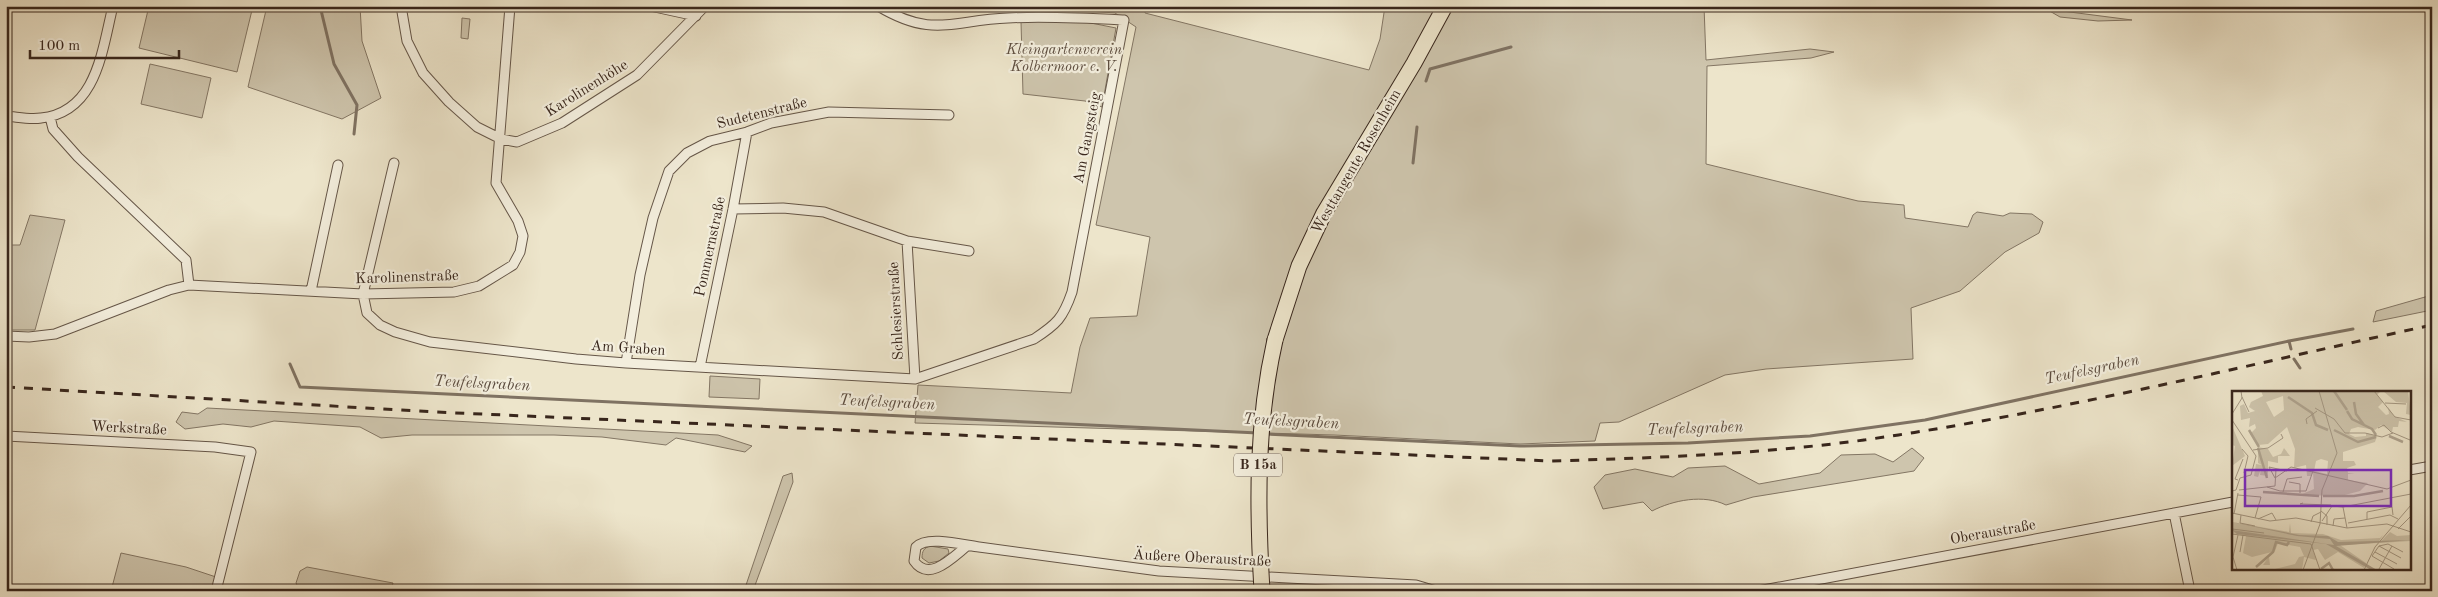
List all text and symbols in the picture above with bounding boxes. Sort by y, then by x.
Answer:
scale bar [30,28,179,60]
text: 100 m [38,39,80,54]
park label: Kleingartenverein Kolbermoor e. V. [1005,43,1122,75]
street label: Karolinenhöhe [543,58,631,120]
street label: Westtangente Rosenheim [1309,87,1405,237]
street label: Am Gangsteig [1072,91,1104,185]
street label: Sudetenstraße [715,96,809,132]
street label: Pommernstraße [693,195,729,298]
street label: Schlesierstraße [887,261,907,361]
street label: Karolinenstraße [355,269,459,287]
street label: Am Graben [590,339,666,359]
water label: Teufelsgraben [2043,352,2141,388]
water label: Teufelsgraben [433,373,531,395]
inset map [2232,391,2410,570]
water label: Teufelsgraben [838,392,936,414]
water label: Teufelsgraben [1242,411,1340,433]
water label: Teufelsgraben [1647,419,1743,439]
street label: Werkstraße [91,420,167,438]
road number: B 15a [1234,454,1282,476]
street label: Oberaustraße [1949,518,2037,548]
street label: Äußere Oberaustraße [1133,545,1272,570]

